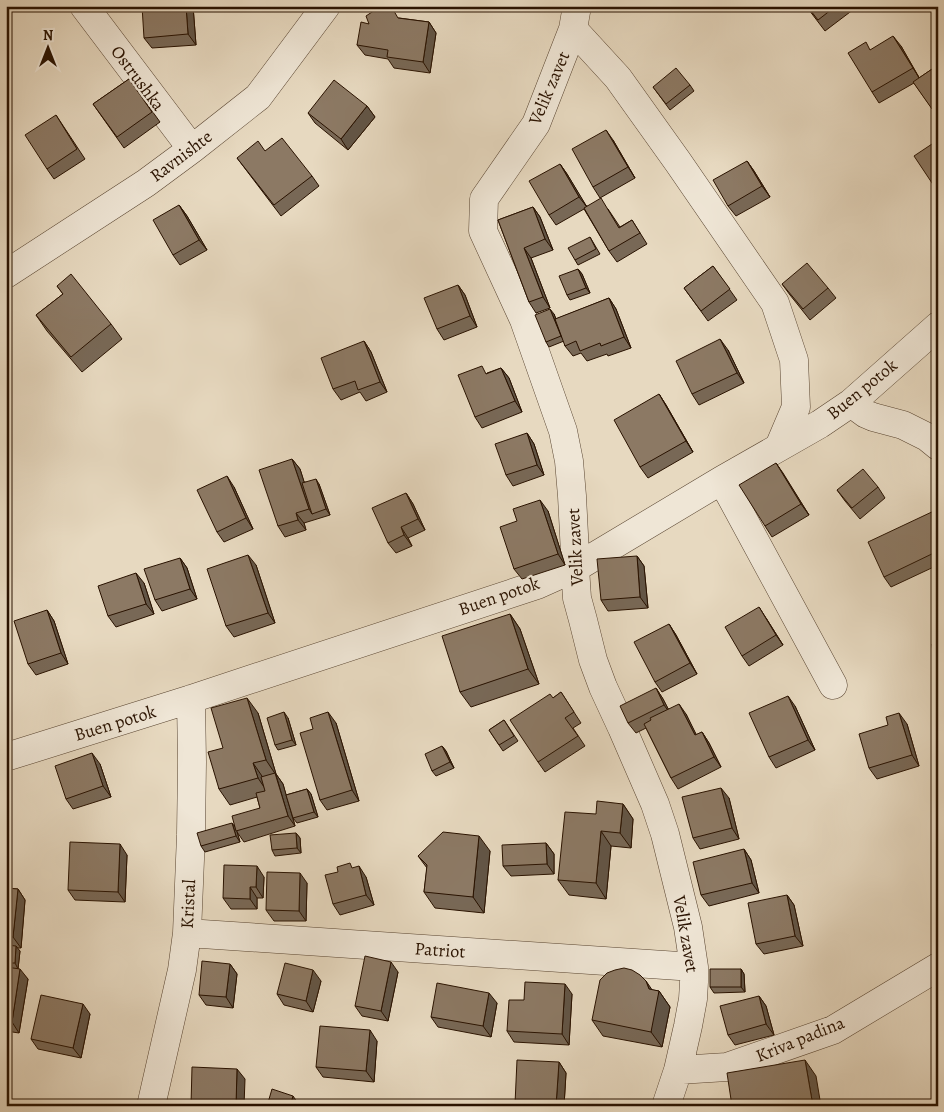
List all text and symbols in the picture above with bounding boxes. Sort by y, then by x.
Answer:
north arrow [22,22,72,72]
text: N [43,26,53,45]
street label: Ostrushka [106,40,171,116]
street label: Velik zavet [522,47,575,129]
street label: Ravnishte [145,125,217,187]
street label: Buen potok [822,353,902,425]
street label: Velik zavet [561,508,589,587]
street label: Buen potok [455,571,543,621]
street label: Buen potok [71,699,159,747]
street label: Kristal [175,878,201,929]
street label: Velik zavet [667,893,705,974]
street label: Patriot [414,936,466,964]
street label: Kriva padina [752,1010,849,1068]

